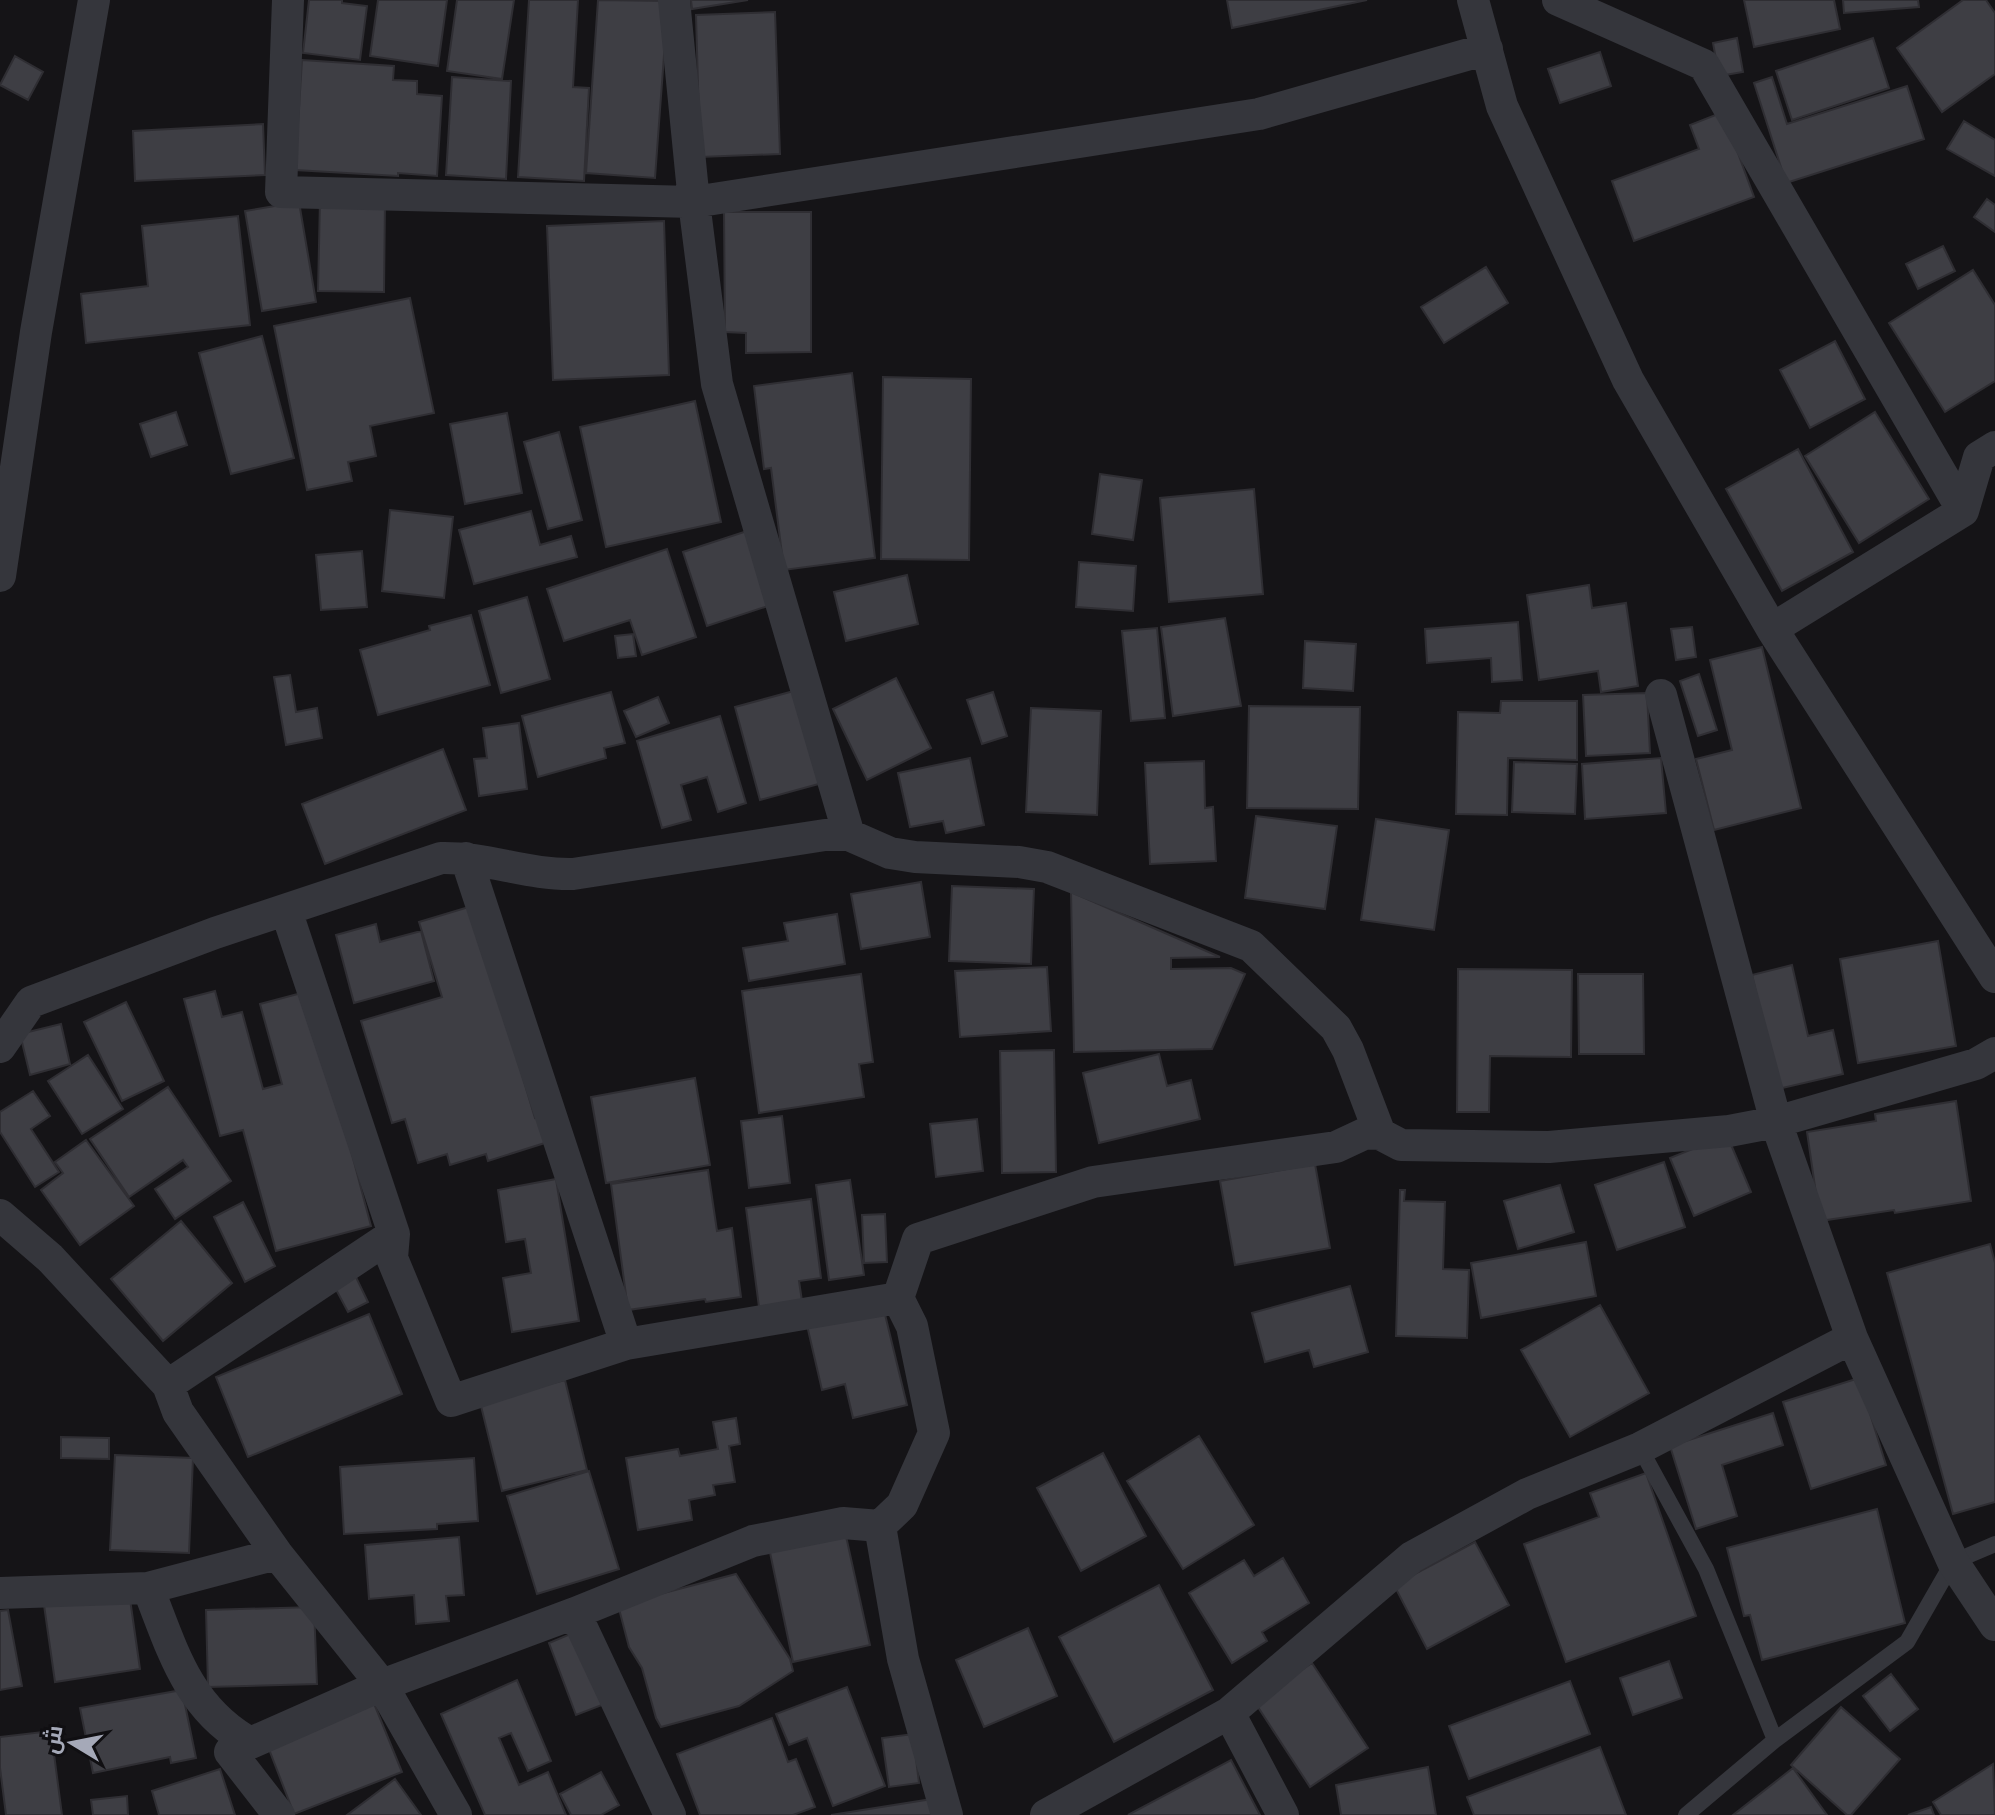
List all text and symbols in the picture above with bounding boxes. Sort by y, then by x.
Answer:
north arrow [32,1703,112,1783]
text: ش [35,1723,71,1756]

